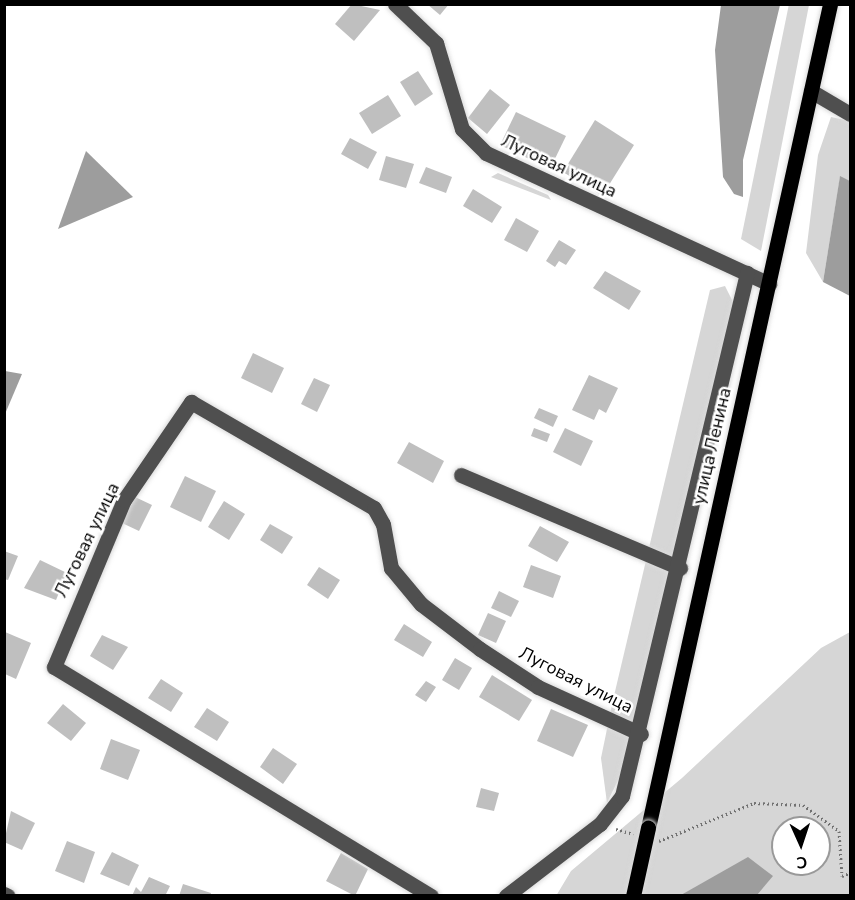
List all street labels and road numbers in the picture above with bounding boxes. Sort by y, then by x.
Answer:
street label: Луговая улица [498,130,620,202]
street label: улица Ленина [688,385,736,507]
street label: Луговая улица [50,479,124,601]
street label: Луговая улица [515,642,637,718]

